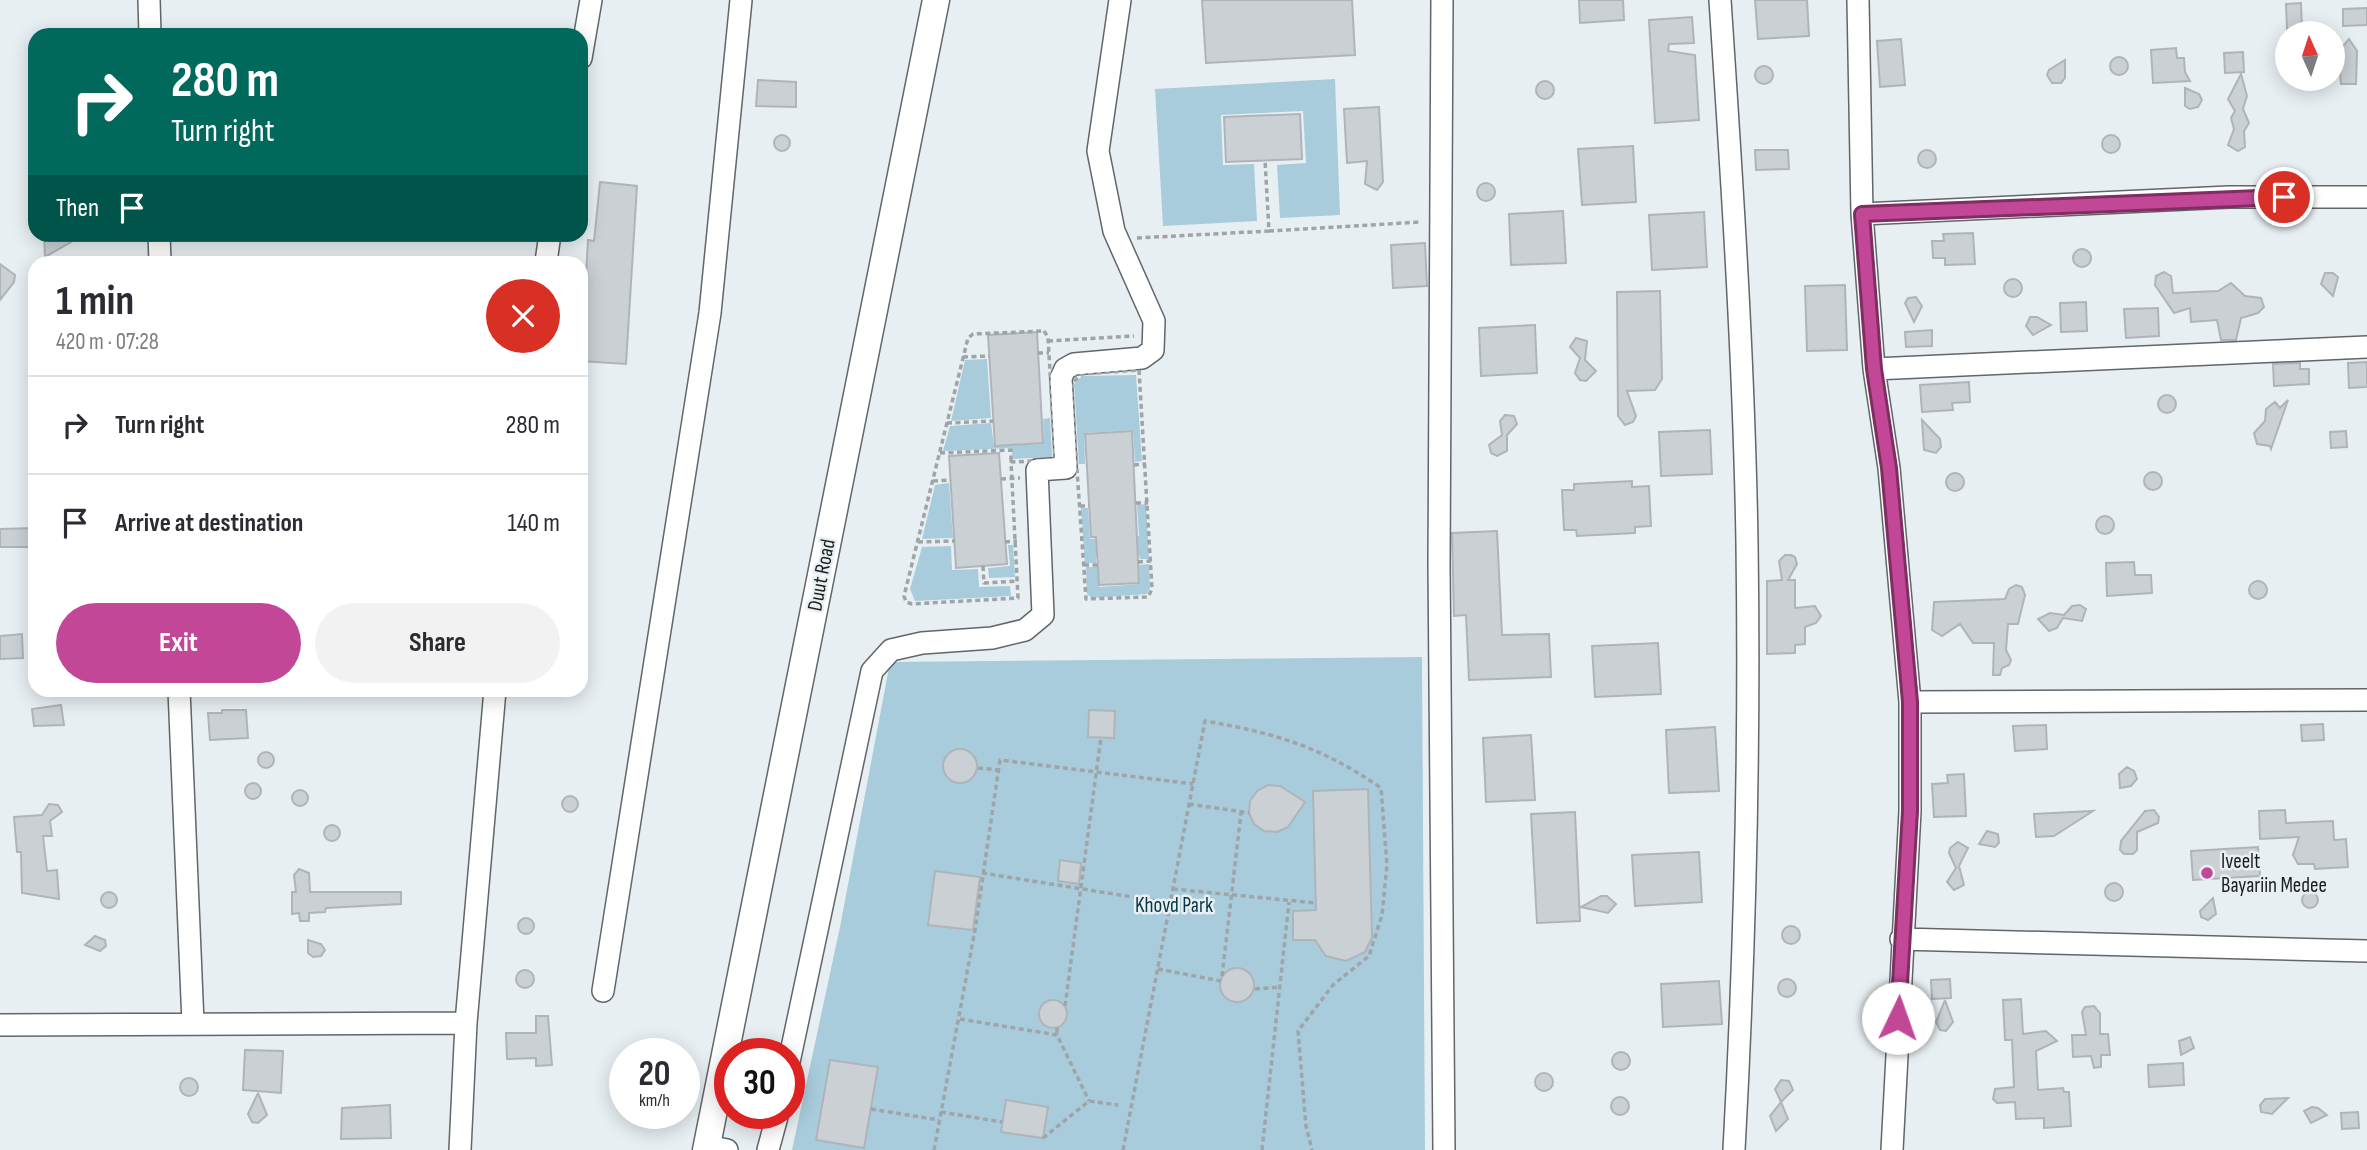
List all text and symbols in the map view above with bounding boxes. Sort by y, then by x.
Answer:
north arrow [2275,21,2345,91]
map controls [2275,21,2345,91]
text: 280 m [171,52,279,111]
icon: right [56,56,147,147]
text: Turn right [171,112,275,151]
pin [2254,167,2314,227]
icon: arrive [2265,178,2303,216]
icon: arrive [113,189,151,227]
text: Then [56,193,99,224]
text: 1 min [56,276,134,327]
button: close [486,279,560,353]
text: 420 m · 07:28 [56,328,159,356]
icon: right [56,406,94,444]
text: Turn right [115,410,204,441]
text: 280 m [505,410,560,441]
icon: arrive [56,504,94,542]
text: Arrive at destination [115,508,303,539]
text: 140 m [508,508,560,539]
street label: Duut Road [802,537,841,613]
button: Exit [56,603,301,683]
button: Share [315,603,560,683]
place label: Iveelt Bayariin Medee [2221,849,2327,898]
marker: Iveelt Bayariin Medee [2199,865,2215,881]
park label: Khovd Park [1135,893,1213,918]
position arrow [1861,981,1935,1055]
speed limit sign: 30 [714,1038,805,1129]
text: 20 [639,1053,671,1096]
text: km/h [639,1090,670,1111]

